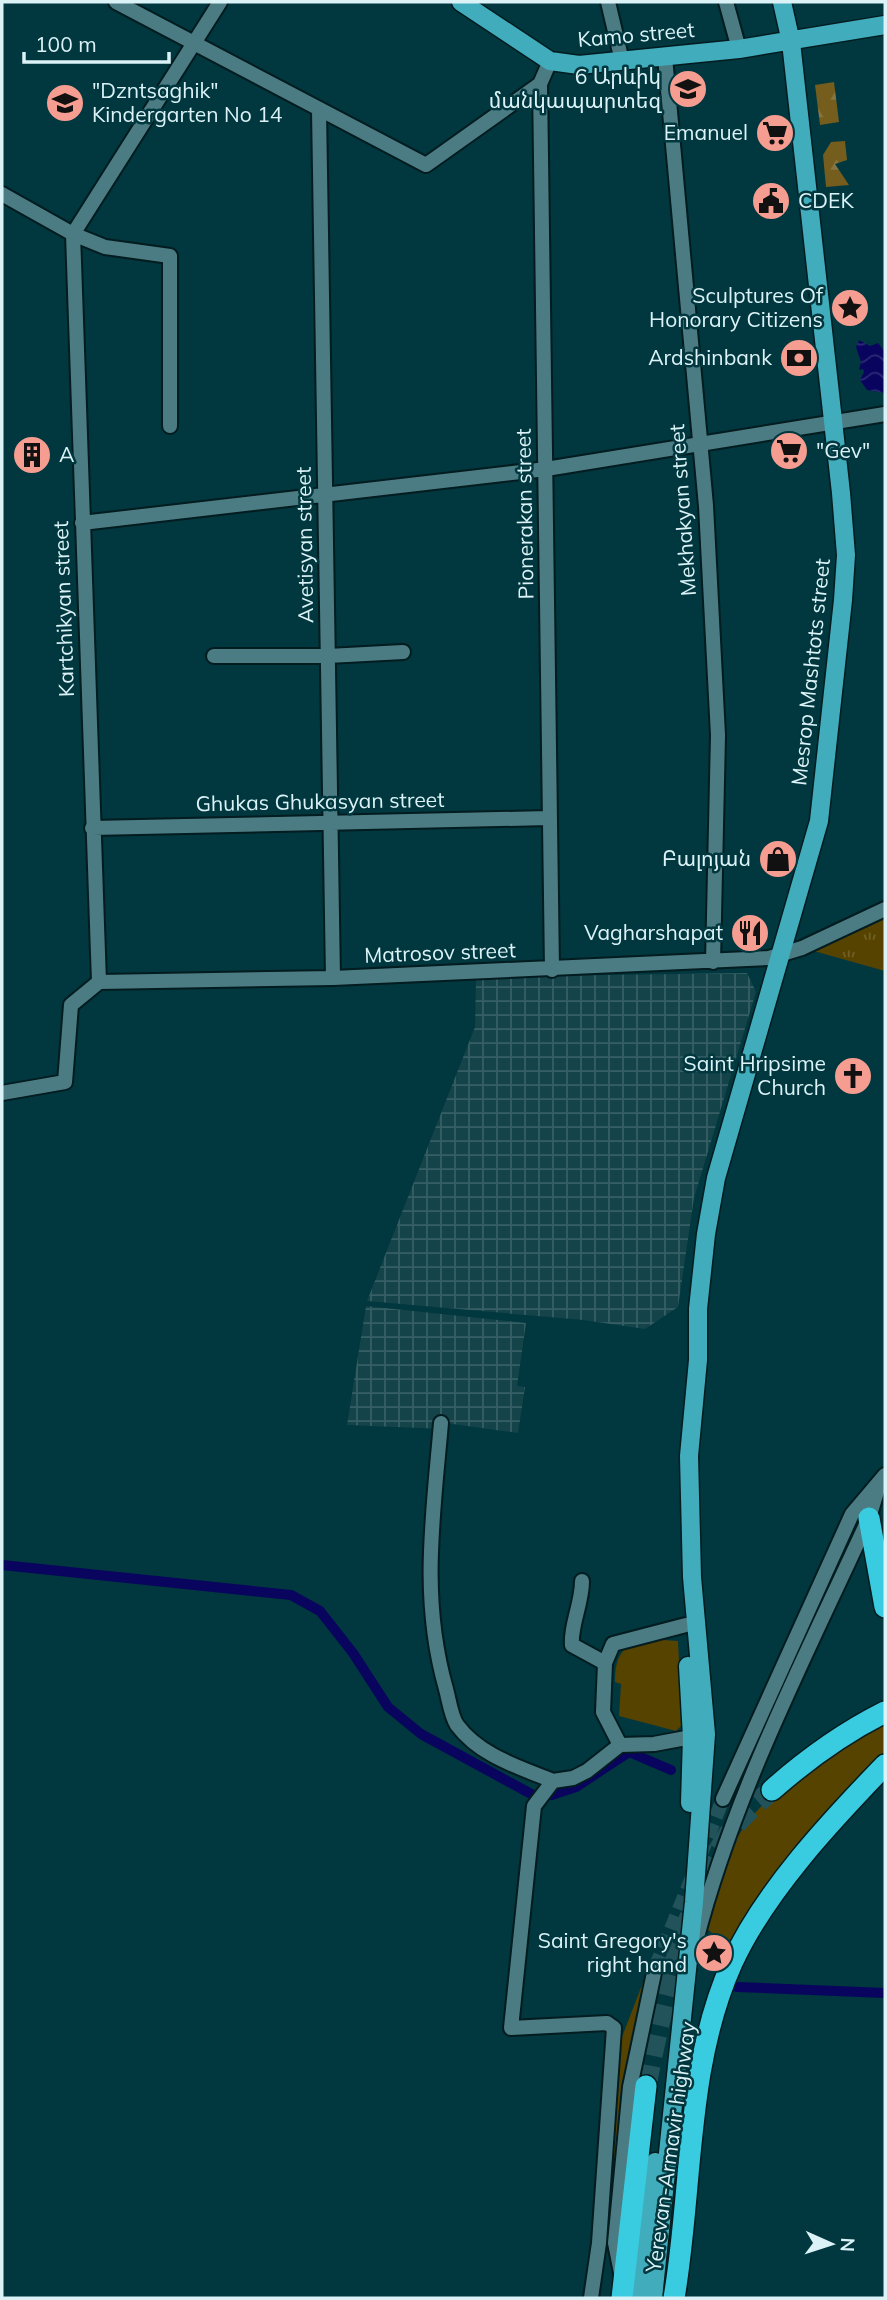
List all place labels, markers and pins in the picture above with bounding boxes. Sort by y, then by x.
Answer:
place label: 6 Արևիկ մանկապարտեզ [489,63,662,113]
school or university icon: 6 Արևիկ մանկապարտեզ [667,68,709,110]
place label: "Dzntsaghik" Kindergarten No 14 [92,77,283,127]
school or university icon: "Dzntsaghik" Kindergarten No 14 [44,82,86,124]
supermarket icon: Emanuel [754,112,796,154]
place label: Emanuel [664,119,748,145]
public building icon: CDEK [750,180,792,222]
place label: CDEK [798,187,854,213]
place label: Sculptures Of Honorary Citizens [649,282,824,332]
place icon: Sculptures Of Honorary Citizens [829,287,871,329]
bank icon: Ardshinbank [778,337,820,379]
place label: Ardshinbank [648,344,772,370]
supermarket icon: "Gev" [768,430,810,472]
building icon: A [11,434,53,476]
place label: "Gev" [816,437,870,463]
place label: A [59,441,75,467]
shop icon: Բալոյան [757,838,799,880]
place label: Բալոյան [662,845,751,871]
restaurant icon: Vagharshapat [729,912,771,954]
place label: Vagharshapat [584,919,723,945]
place label: Saint Hripsime Church [684,1050,826,1100]
church icon: Saint Hripsime Church [832,1055,874,1097]
place label: Saint Gregory's right hand [538,1927,687,1977]
place icon: Saint Gregory's right hand [693,1932,735,1974]

